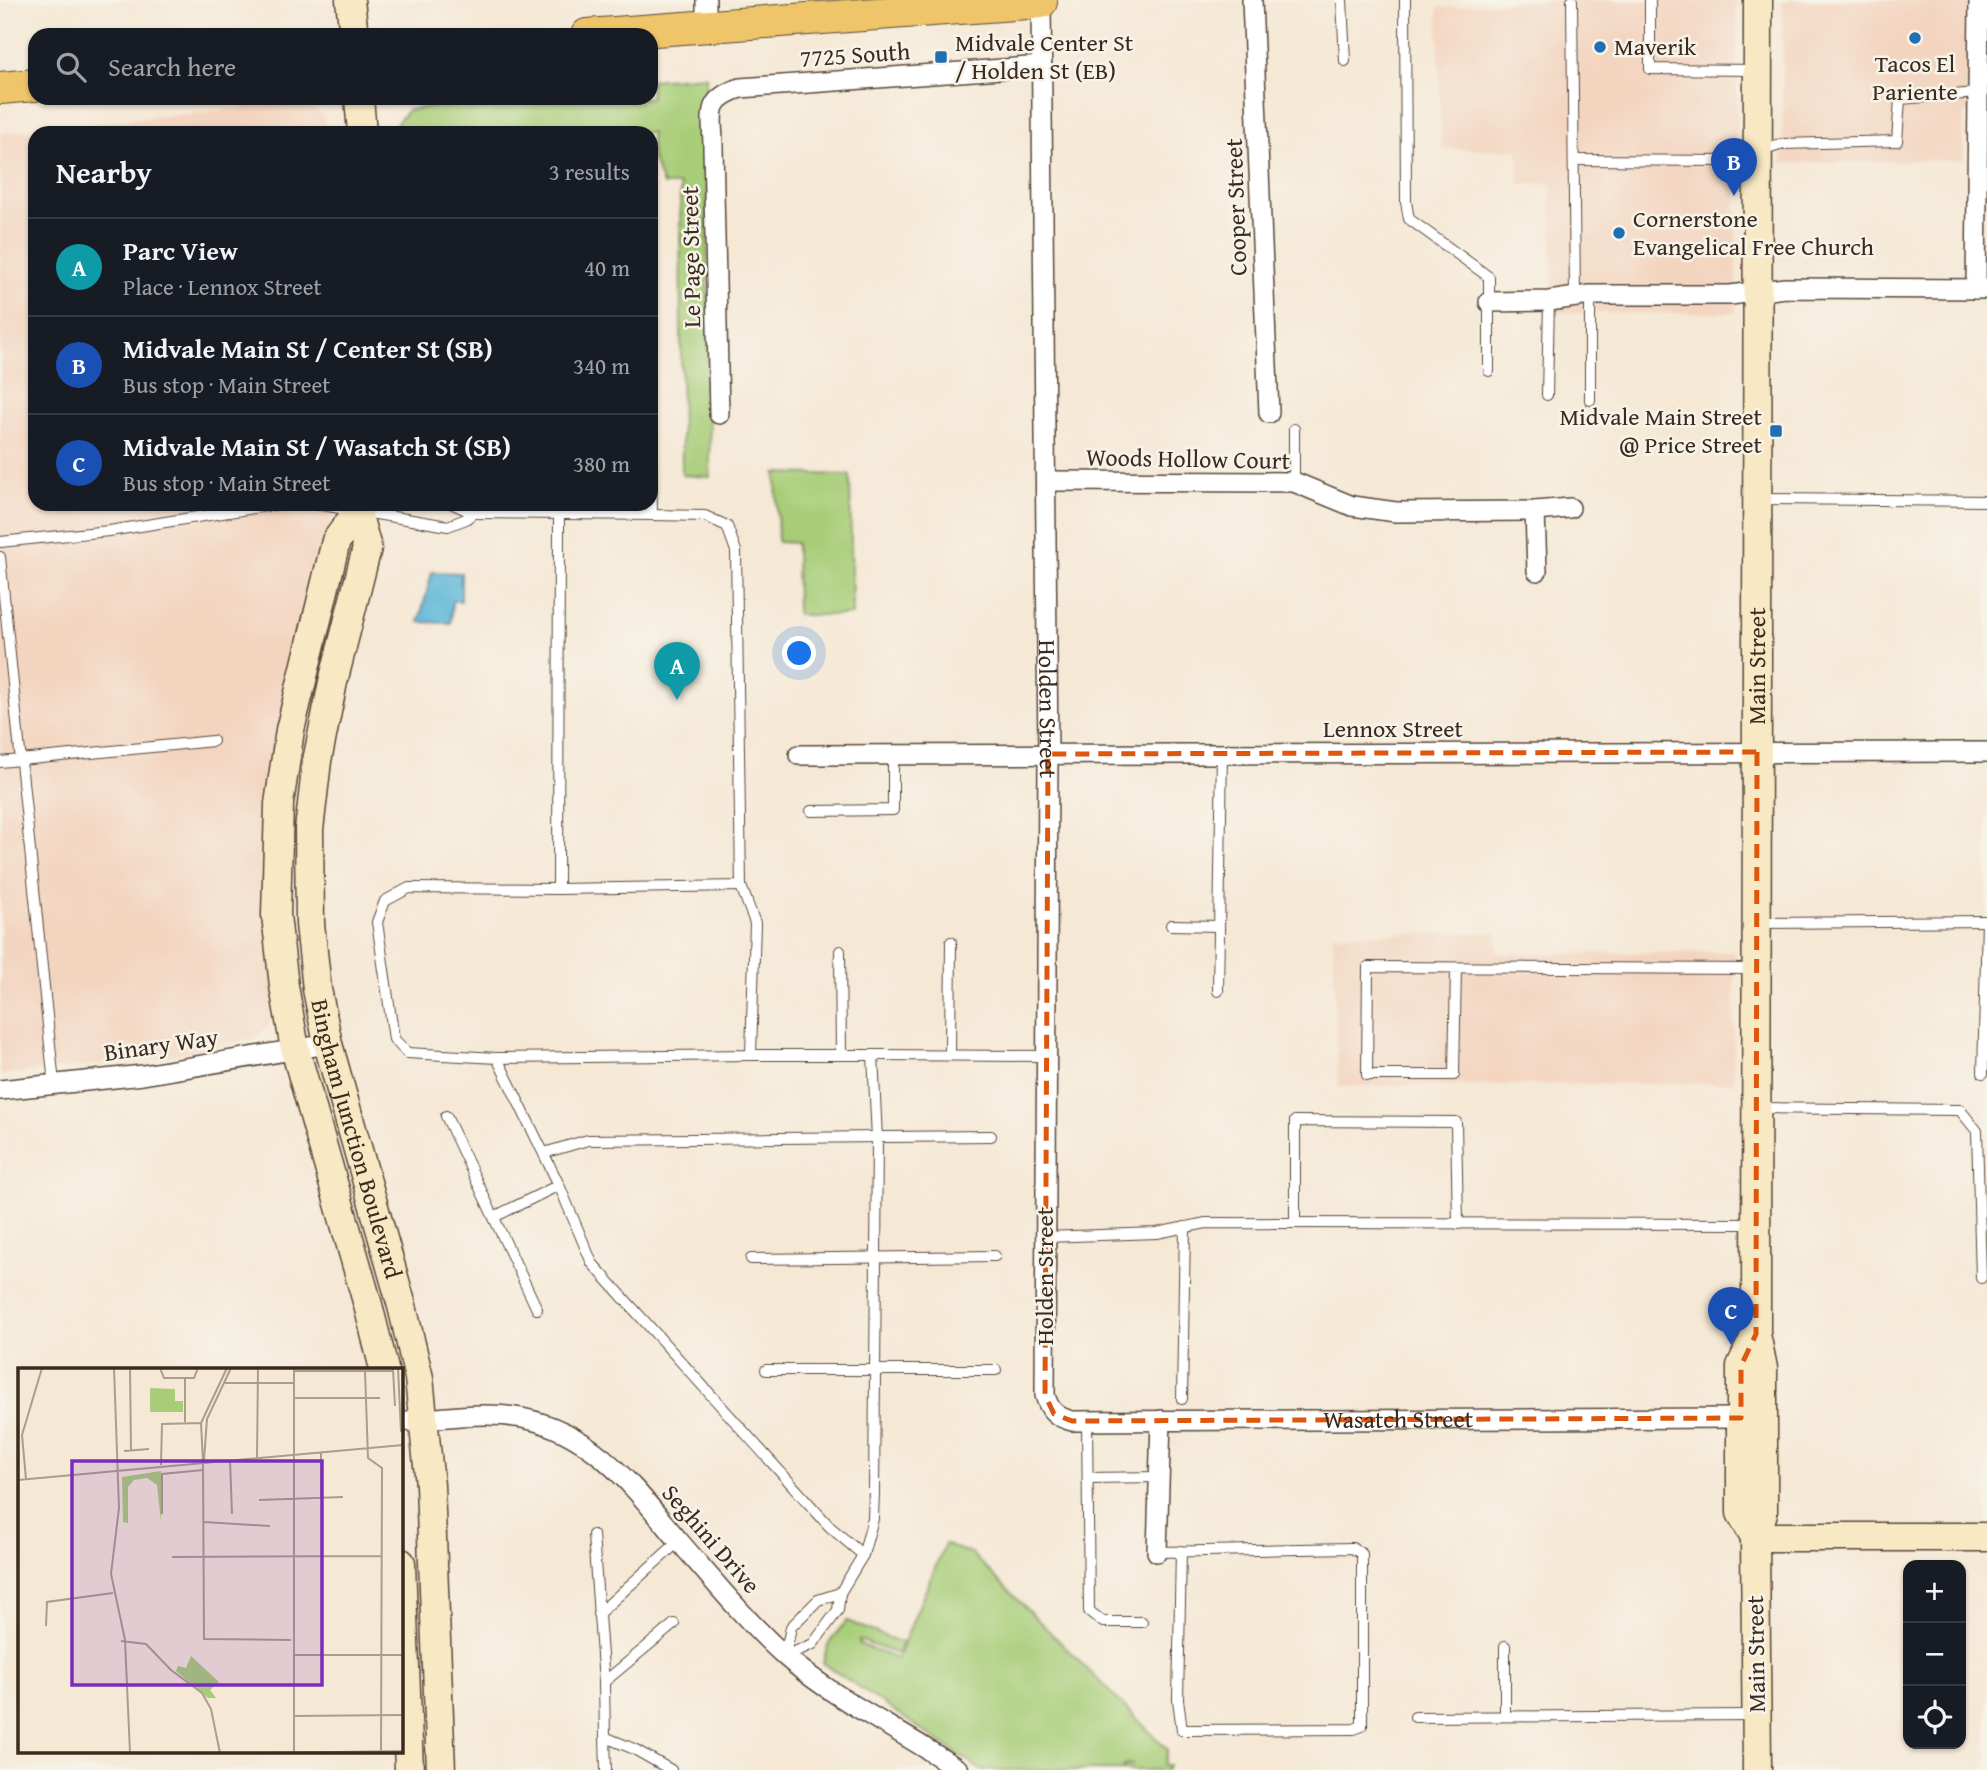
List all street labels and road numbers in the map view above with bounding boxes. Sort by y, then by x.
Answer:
street label: 7725 South [799,33,912,76]
street label: Cooper Street [1216,137,1255,276]
street label: Le Page Street [672,185,709,328]
street label: Woods Hollow Court [1086,439,1291,478]
street label: Main Street [1739,607,1774,725]
street label: Holden Street [1030,640,1066,779]
street label: Lennox Street [1323,711,1463,746]
street label: Bingham Junction Boulevard [302,996,411,1283]
street label: Binary Way [102,1019,220,1070]
street label: Holden Street [1027,1206,1062,1345]
street label: Wasatch Street [1323,1401,1474,1437]
street label: Seghini Drive [654,1476,769,1601]
street label: Main Street [1737,1595,1774,1713]

